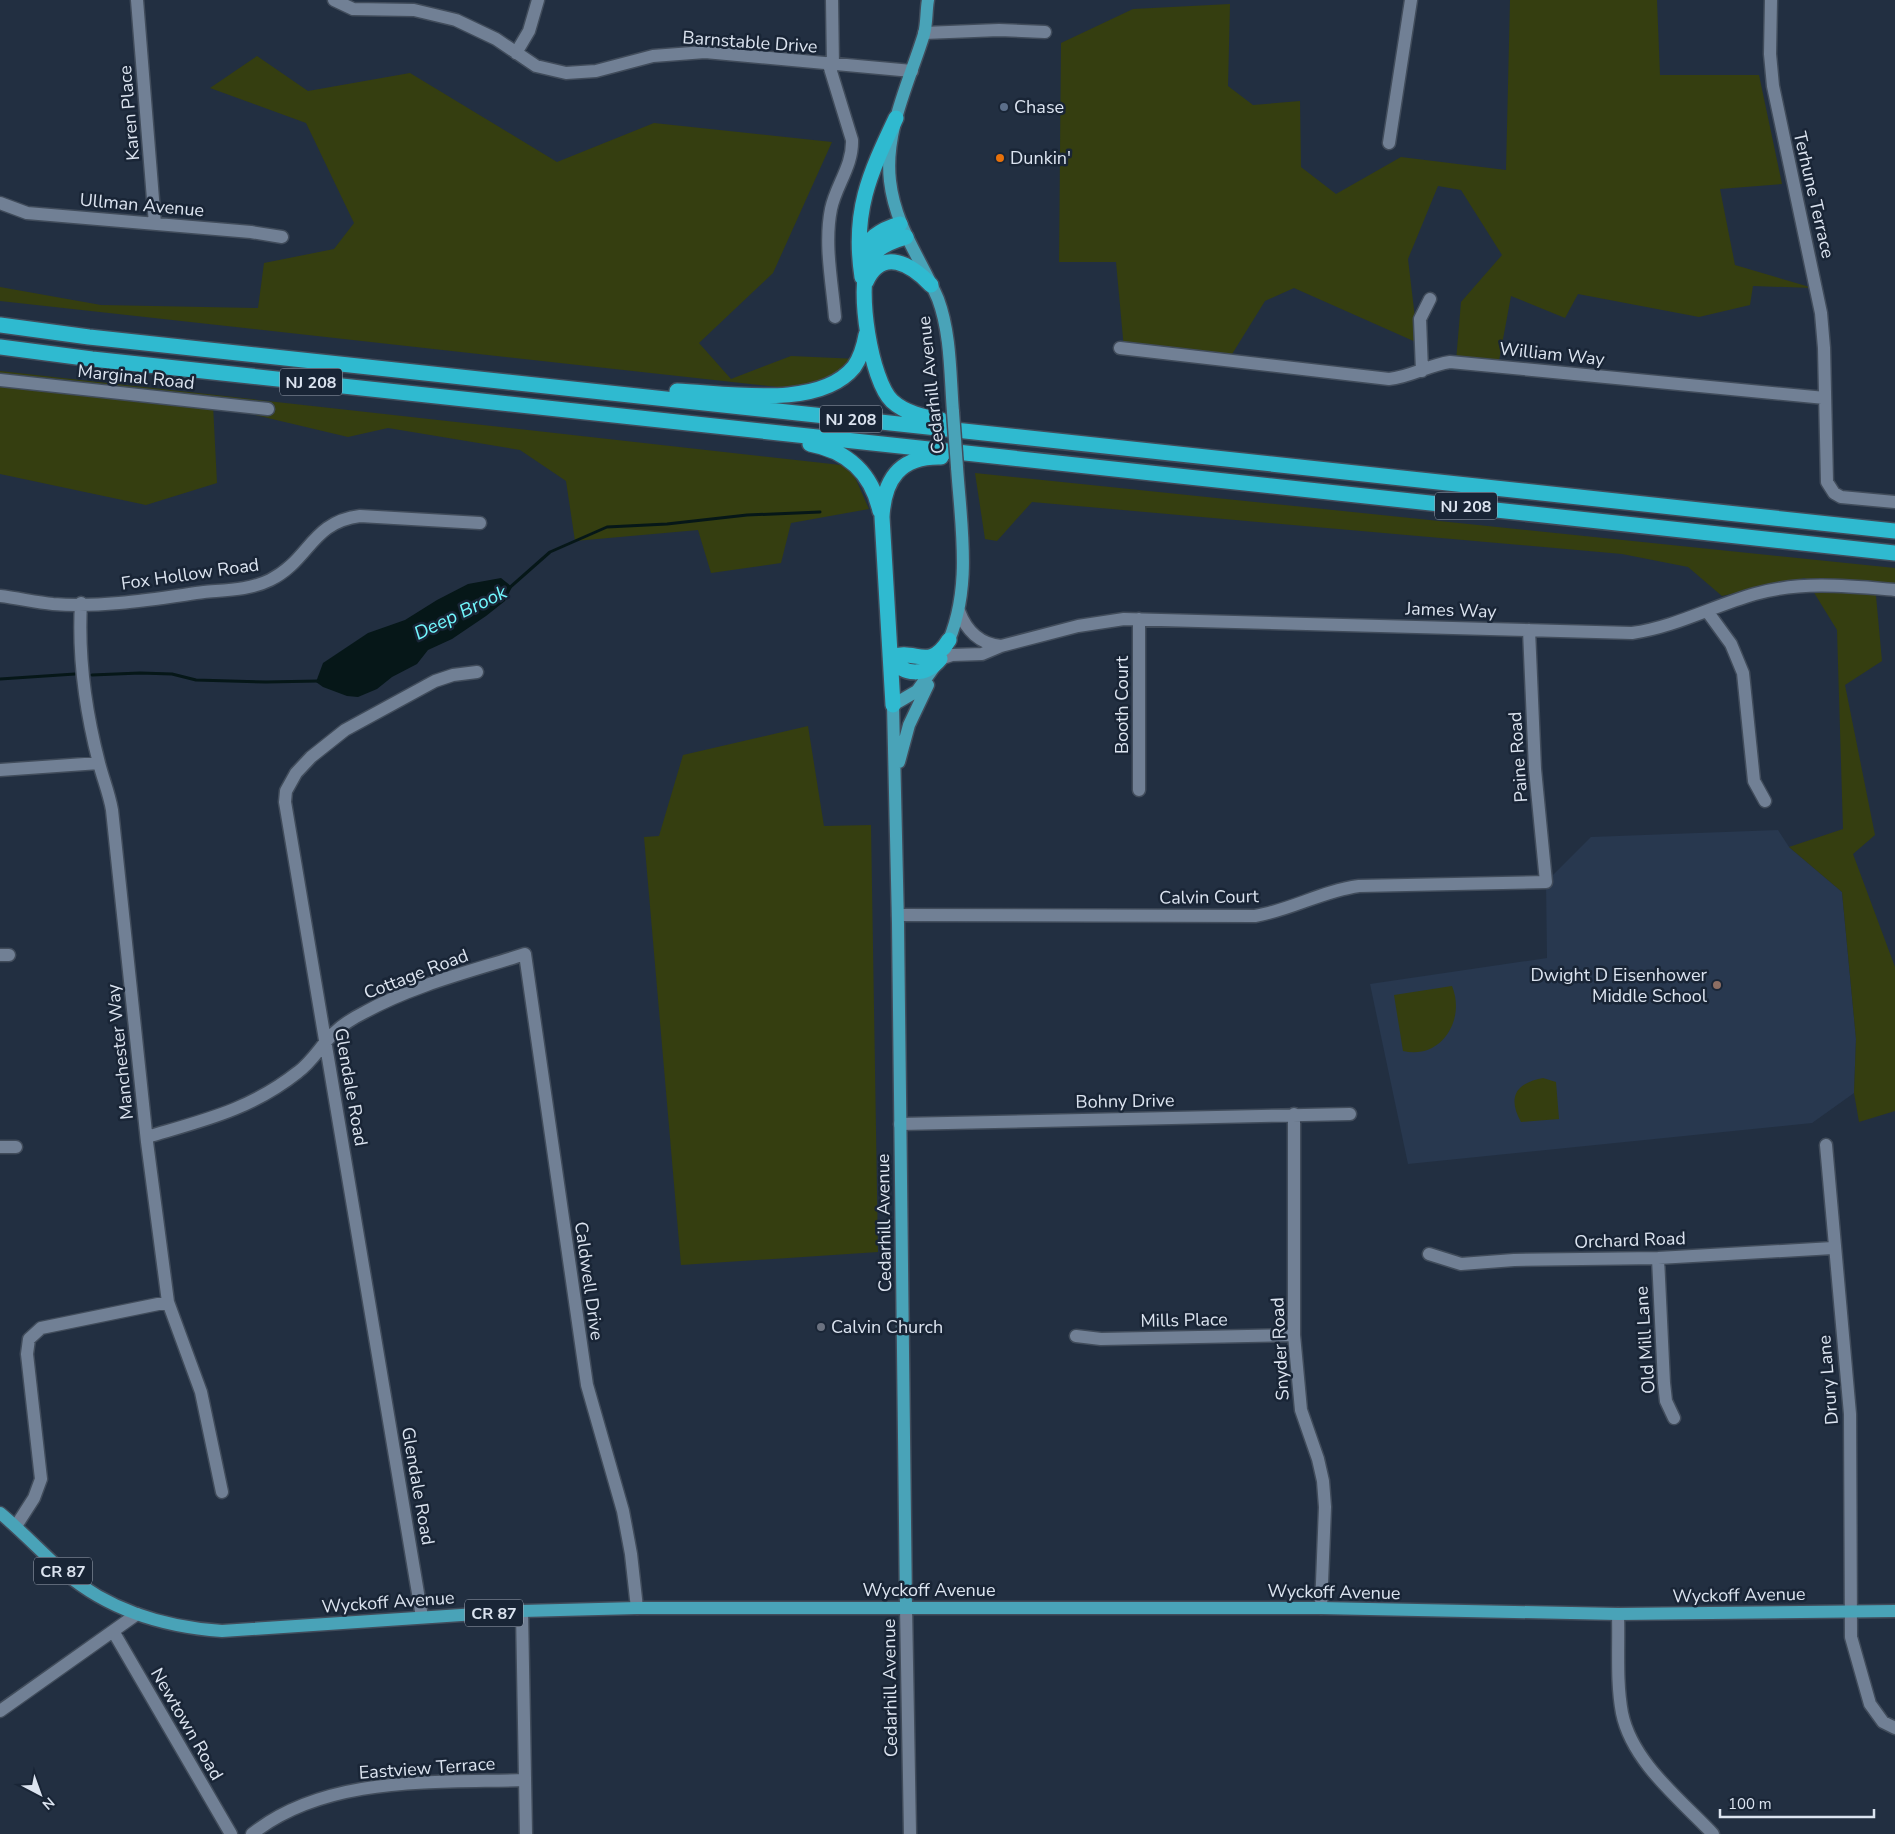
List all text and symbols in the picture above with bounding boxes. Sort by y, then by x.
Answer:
street label: Barnstable Drive [682,25,818,59]
street label: Karen Place [113,64,145,162]
place label: Chase [1014,95,1064,119]
marker: Chase [998,101,1010,113]
street label: Terhune Terrace [1788,129,1840,261]
place label: Dunkin' [1010,146,1071,170]
marker: Dunkin' [994,152,1006,164]
street label: Ullman Avenue [79,188,205,222]
street label: Cedarhill Avenue [912,315,950,455]
street label: William Way [1498,337,1607,372]
street label: Marginal Road [76,359,196,395]
road number: NJ 208 [280,368,342,396]
road number: NJ 208 [820,406,882,432]
road number: NJ 208 [1435,492,1497,520]
street label: Fox Hollow Road [119,552,261,596]
water label: Deep Brook [410,579,512,647]
street label: James Way [1404,596,1498,624]
street label: Booth Court [1110,655,1134,754]
street label: Paine Road [1503,711,1533,803]
street label: Calvin Court [1159,884,1260,910]
street label: Cottage Road [360,943,472,1005]
place label: Dwight D Eisenhower Middle School [1530,963,1708,1008]
marker: Dwight D Eisenhower Middle School [1711,979,1723,991]
street label: Manchester Way [101,982,139,1121]
street label: Glendale Road [329,1026,373,1148]
street label: Bohny Drive [1075,1088,1175,1114]
street label: Cedarhill Avenue [871,1154,897,1292]
street label: Caldwell Drive [569,1220,609,1342]
street label: Orchard Road [1574,1226,1686,1254]
street label: Old Mill Lane [1629,1285,1661,1395]
street label: Snyder Road [1265,1297,1295,1401]
street label: Mills Place [1140,1307,1228,1333]
place label: Calvin Church [831,1315,943,1339]
marker: Calvin Church [815,1321,827,1333]
street label: Drury Lane [1812,1334,1844,1426]
street label: Glendale Road [396,1425,440,1547]
road number: CR 87 [34,1558,92,1584]
street label: Wyckoff Avenue [862,1578,996,1602]
street label: Wyckoff Avenue [1267,1579,1401,1605]
street label: Wyckoff Avenue [1672,1582,1806,1608]
street label: Wyckoff Avenue [321,1585,455,1619]
road number: CR 87 [465,1600,523,1626]
street label: Cedarhill Avenue [877,1619,903,1757]
street label: Newtown Road [145,1663,229,1785]
street label: Eastview Terrace [358,1751,496,1785]
north arrow [15,1769,65,1819]
scale bar [1720,1786,1874,1818]
text: N [38,1793,58,1814]
text: 100 m [1728,1794,1772,1814]

